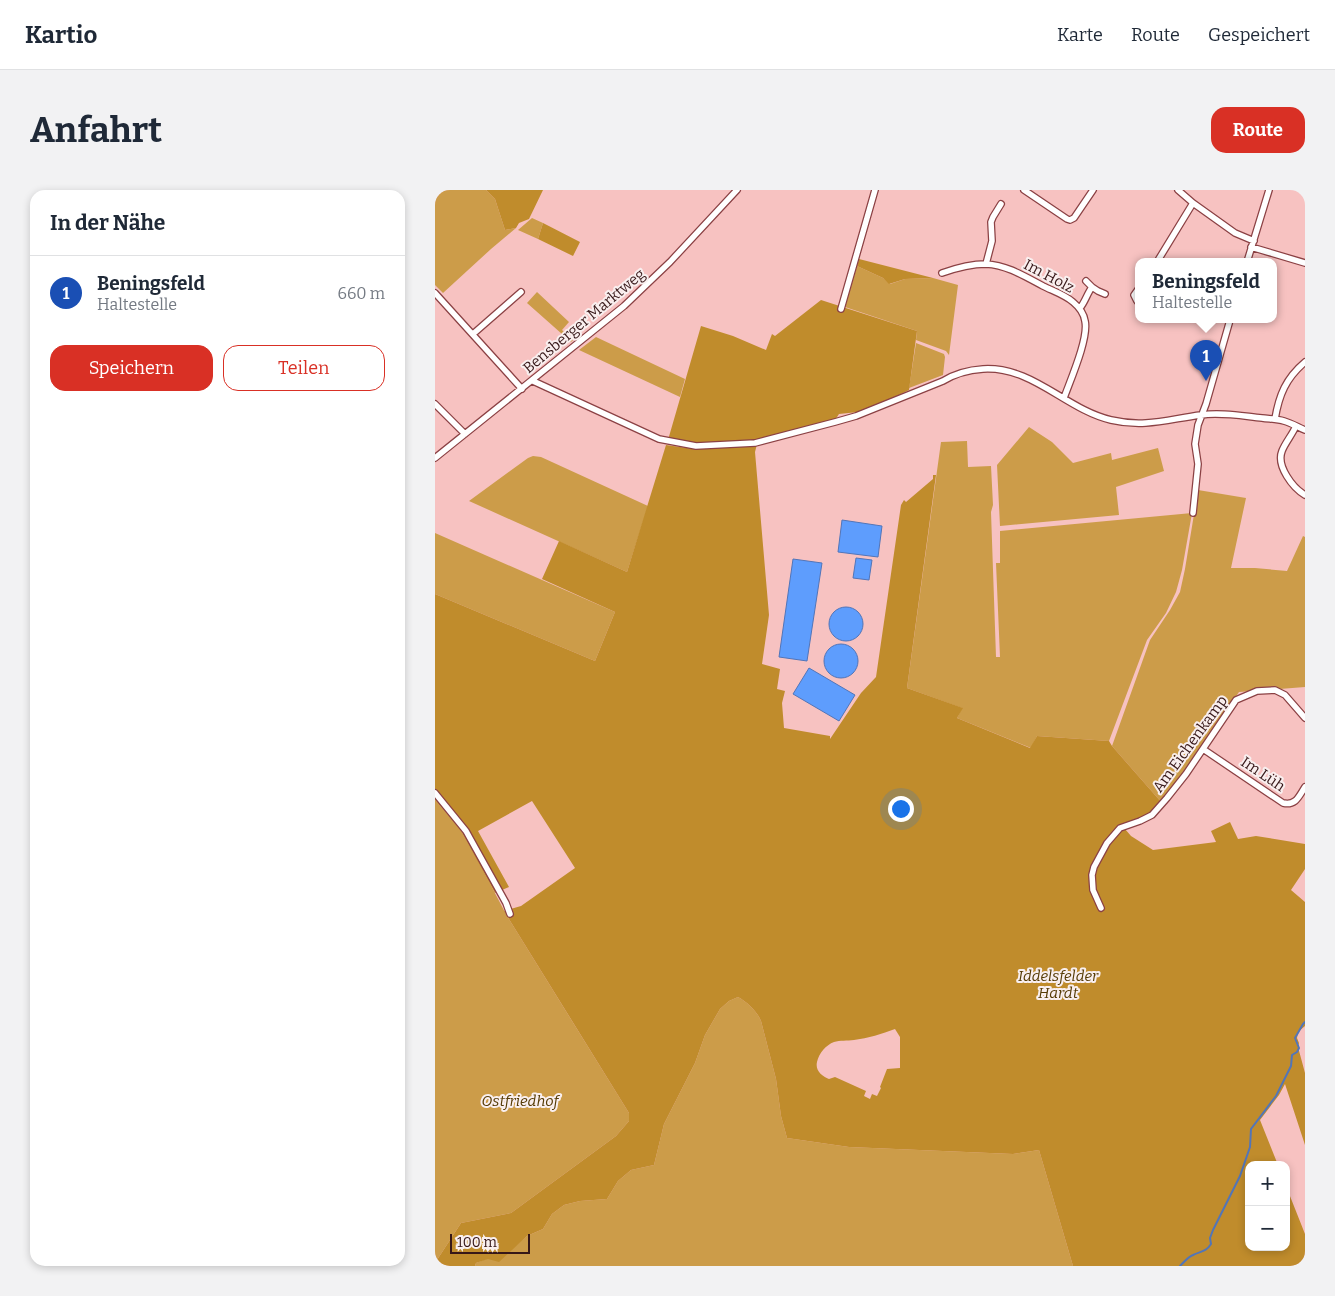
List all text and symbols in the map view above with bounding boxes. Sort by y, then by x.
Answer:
text: Kartio [25,21,97,49]
text: Karte [1057,24,1103,46]
text: Route [1131,24,1180,46]
text: Gespeichert [1208,24,1310,46]
button: Route [1211,107,1305,153]
text: Anfahrt [30,109,162,151]
text: In der Nähe [50,210,165,236]
street label: Im Holz [1021,255,1077,297]
popup [1135,258,1277,323]
street label: Bensberger Marktweg [520,265,648,377]
text: Beningsfeld [1152,270,1260,293]
text: Beningsfeld [97,272,205,295]
text: 1 [63,284,69,303]
text: 660 m [337,284,385,303]
text: Haltestelle [1152,293,1232,312]
text: Haltestelle [97,295,177,314]
pin: 1 [1190,340,1222,381]
button: Speichern [50,345,213,391]
button: Teilen [223,345,385,391]
street label: Am Eichenkamp [1149,692,1231,796]
street label: Im Lüh [1238,753,1289,796]
your location [888,796,914,822]
park label: Iddelsfelder Hardt [1018,967,1099,1002]
park label: Ostfriedhof [482,1092,561,1110]
map controls [1245,1161,1290,1251]
button: + [1245,1161,1290,1206]
button: − [1245,1206,1290,1251]
scale bar [450,1231,530,1254]
text: 100 m [457,1234,497,1251]

